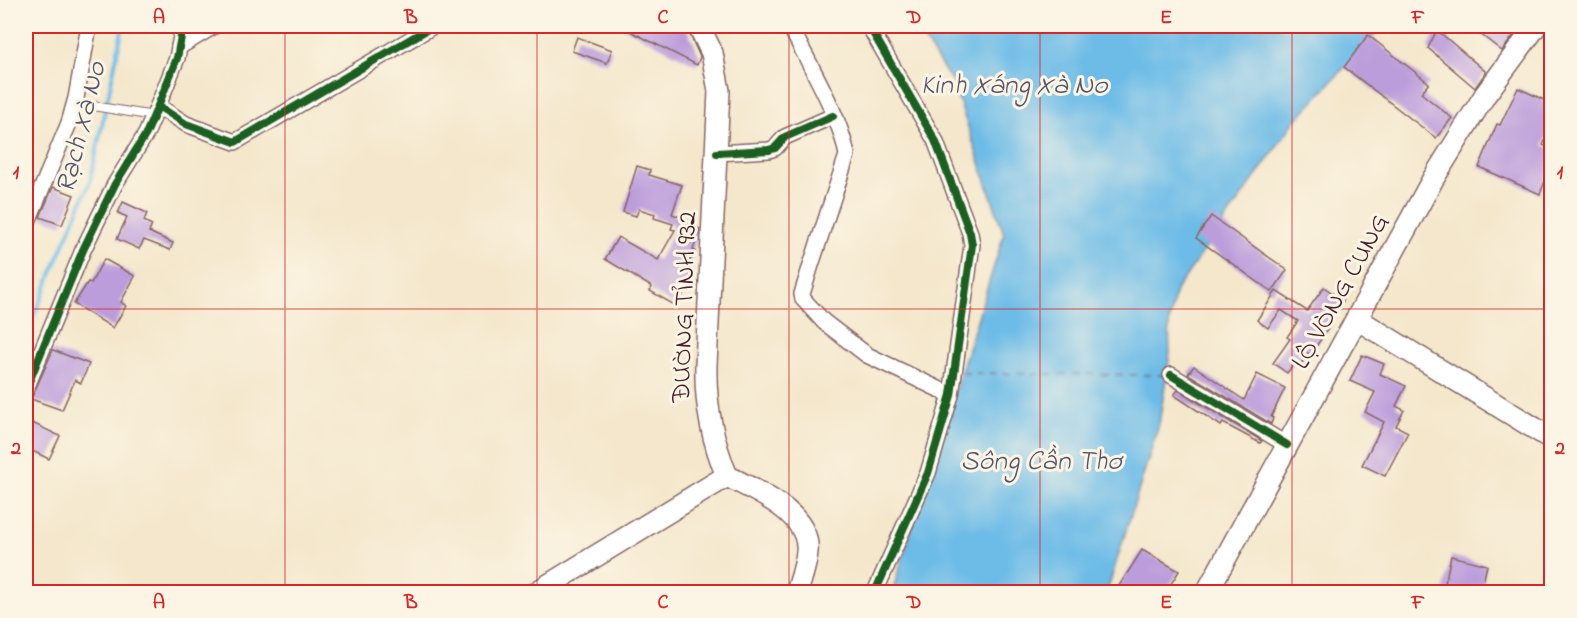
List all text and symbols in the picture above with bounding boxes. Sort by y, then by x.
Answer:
text: A [153,4,165,33]
text: B [403,4,418,33]
text: C [658,4,669,33]
text: D [906,4,921,33]
text: E [1160,4,1172,33]
text: F [1411,4,1425,33]
water label: Rạch Xà No [46,56,119,198]
water label: Kinh Xáng Xà No [920,66,1109,107]
text: 1 [13,159,20,188]
text: 1 [1557,159,1564,188]
street label: LỘ VÒNG CUNG [1282,207,1400,377]
street label: ĐƯỜNG TỈNH 932 [663,211,708,405]
text: 2 [10,435,21,464]
text: 2 [1554,435,1565,464]
water label: Sông Cần Thơ [960,442,1124,483]
text: A [153,589,165,618]
text: B [403,589,418,618]
text: C [658,589,669,618]
text: D [906,589,921,618]
text: E [1160,589,1172,618]
text: F [1411,589,1425,618]

